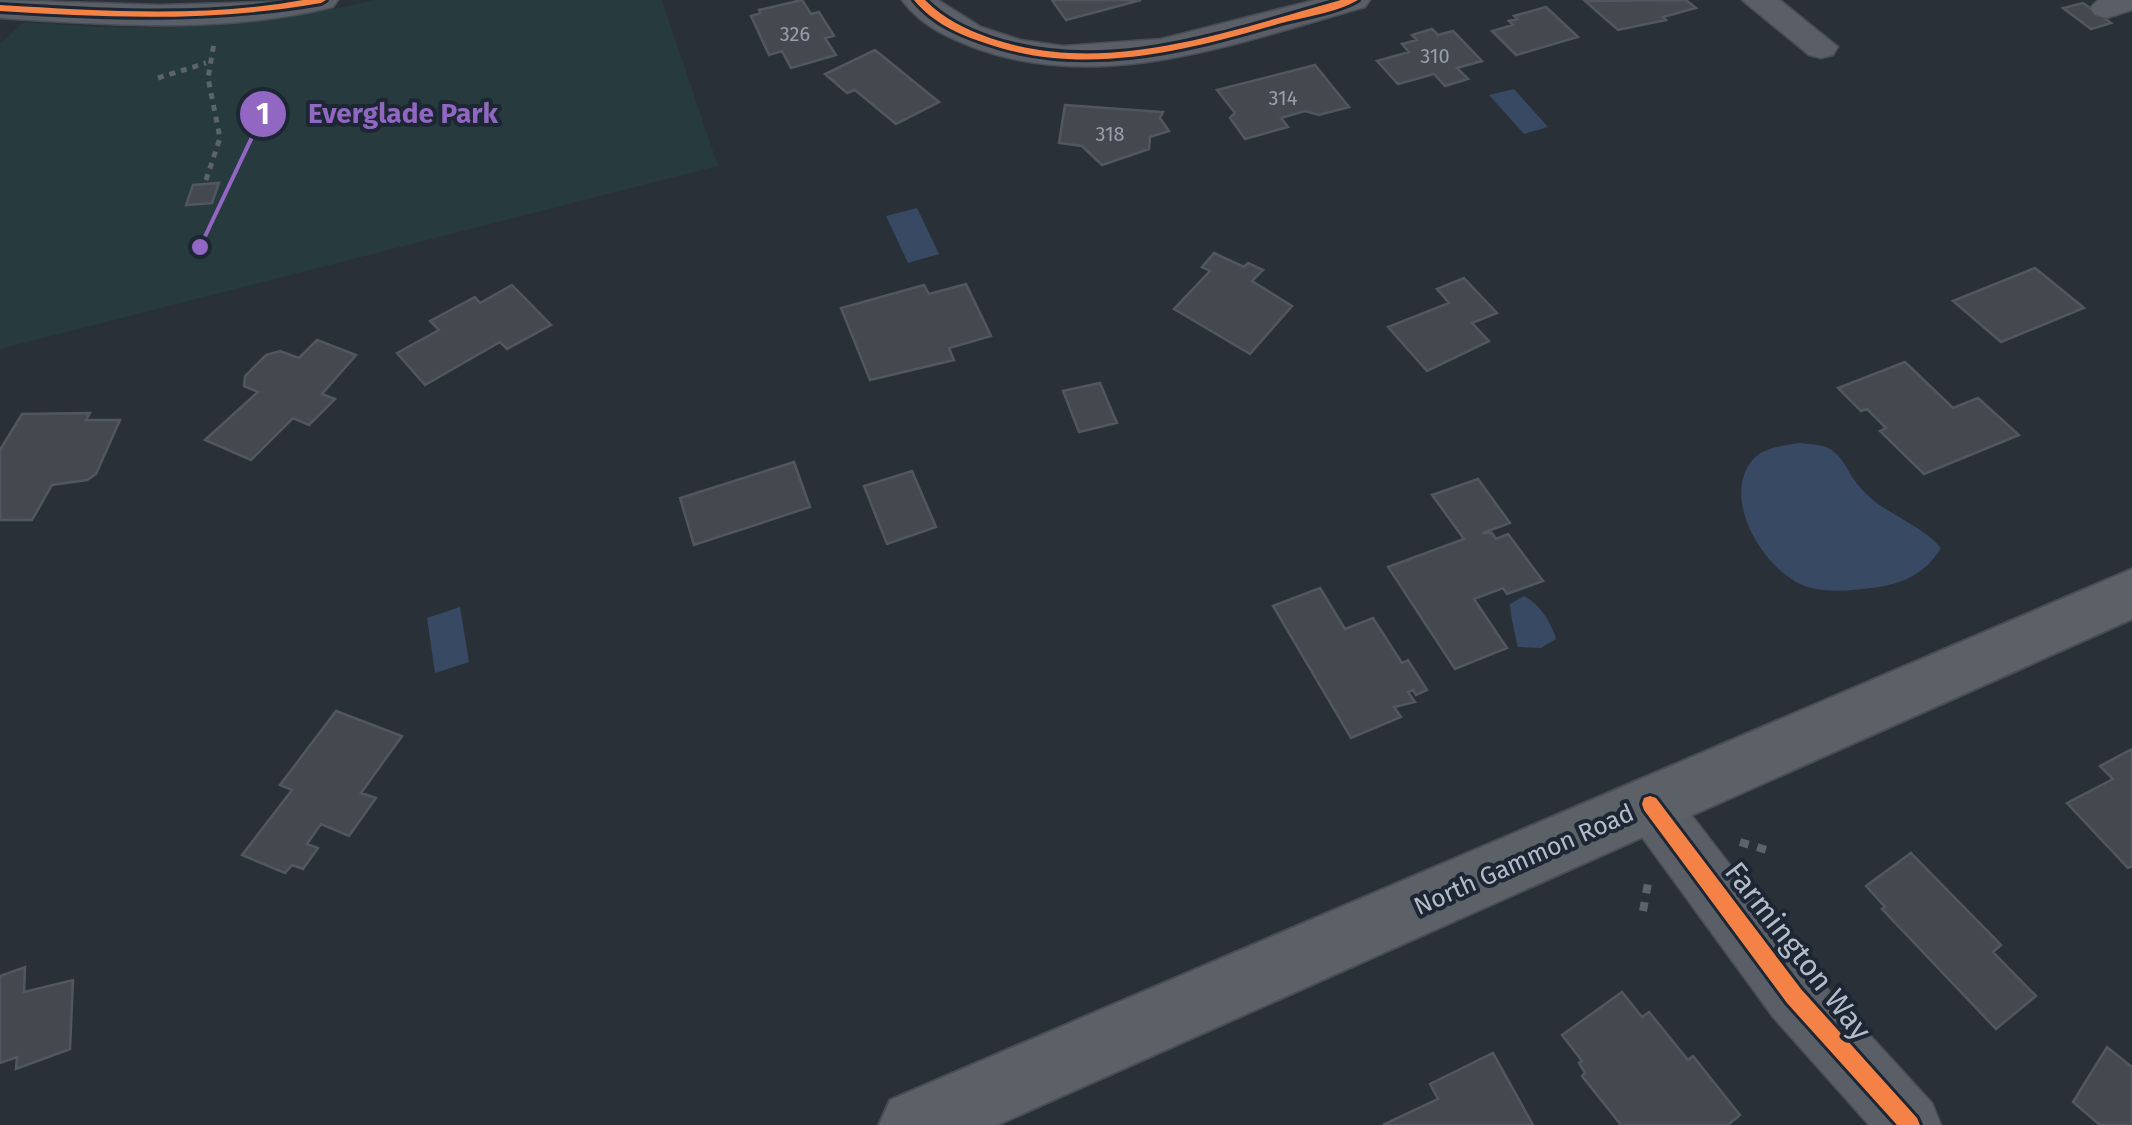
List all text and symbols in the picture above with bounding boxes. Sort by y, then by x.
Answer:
house number: 326 [780,22,810,46]
house number: 310 [1420,44,1450,68]
callout: Everglade Park [238,85,518,143]
house number: 314 [1269,86,1298,110]
text: 1 [256,96,270,132]
text: Everglade Park [308,97,498,130]
house number: 318 [1095,122,1125,146]
street label: North Gammon Road [1409,798,1639,922]
street label: Farmington Way [1717,855,1879,1047]

